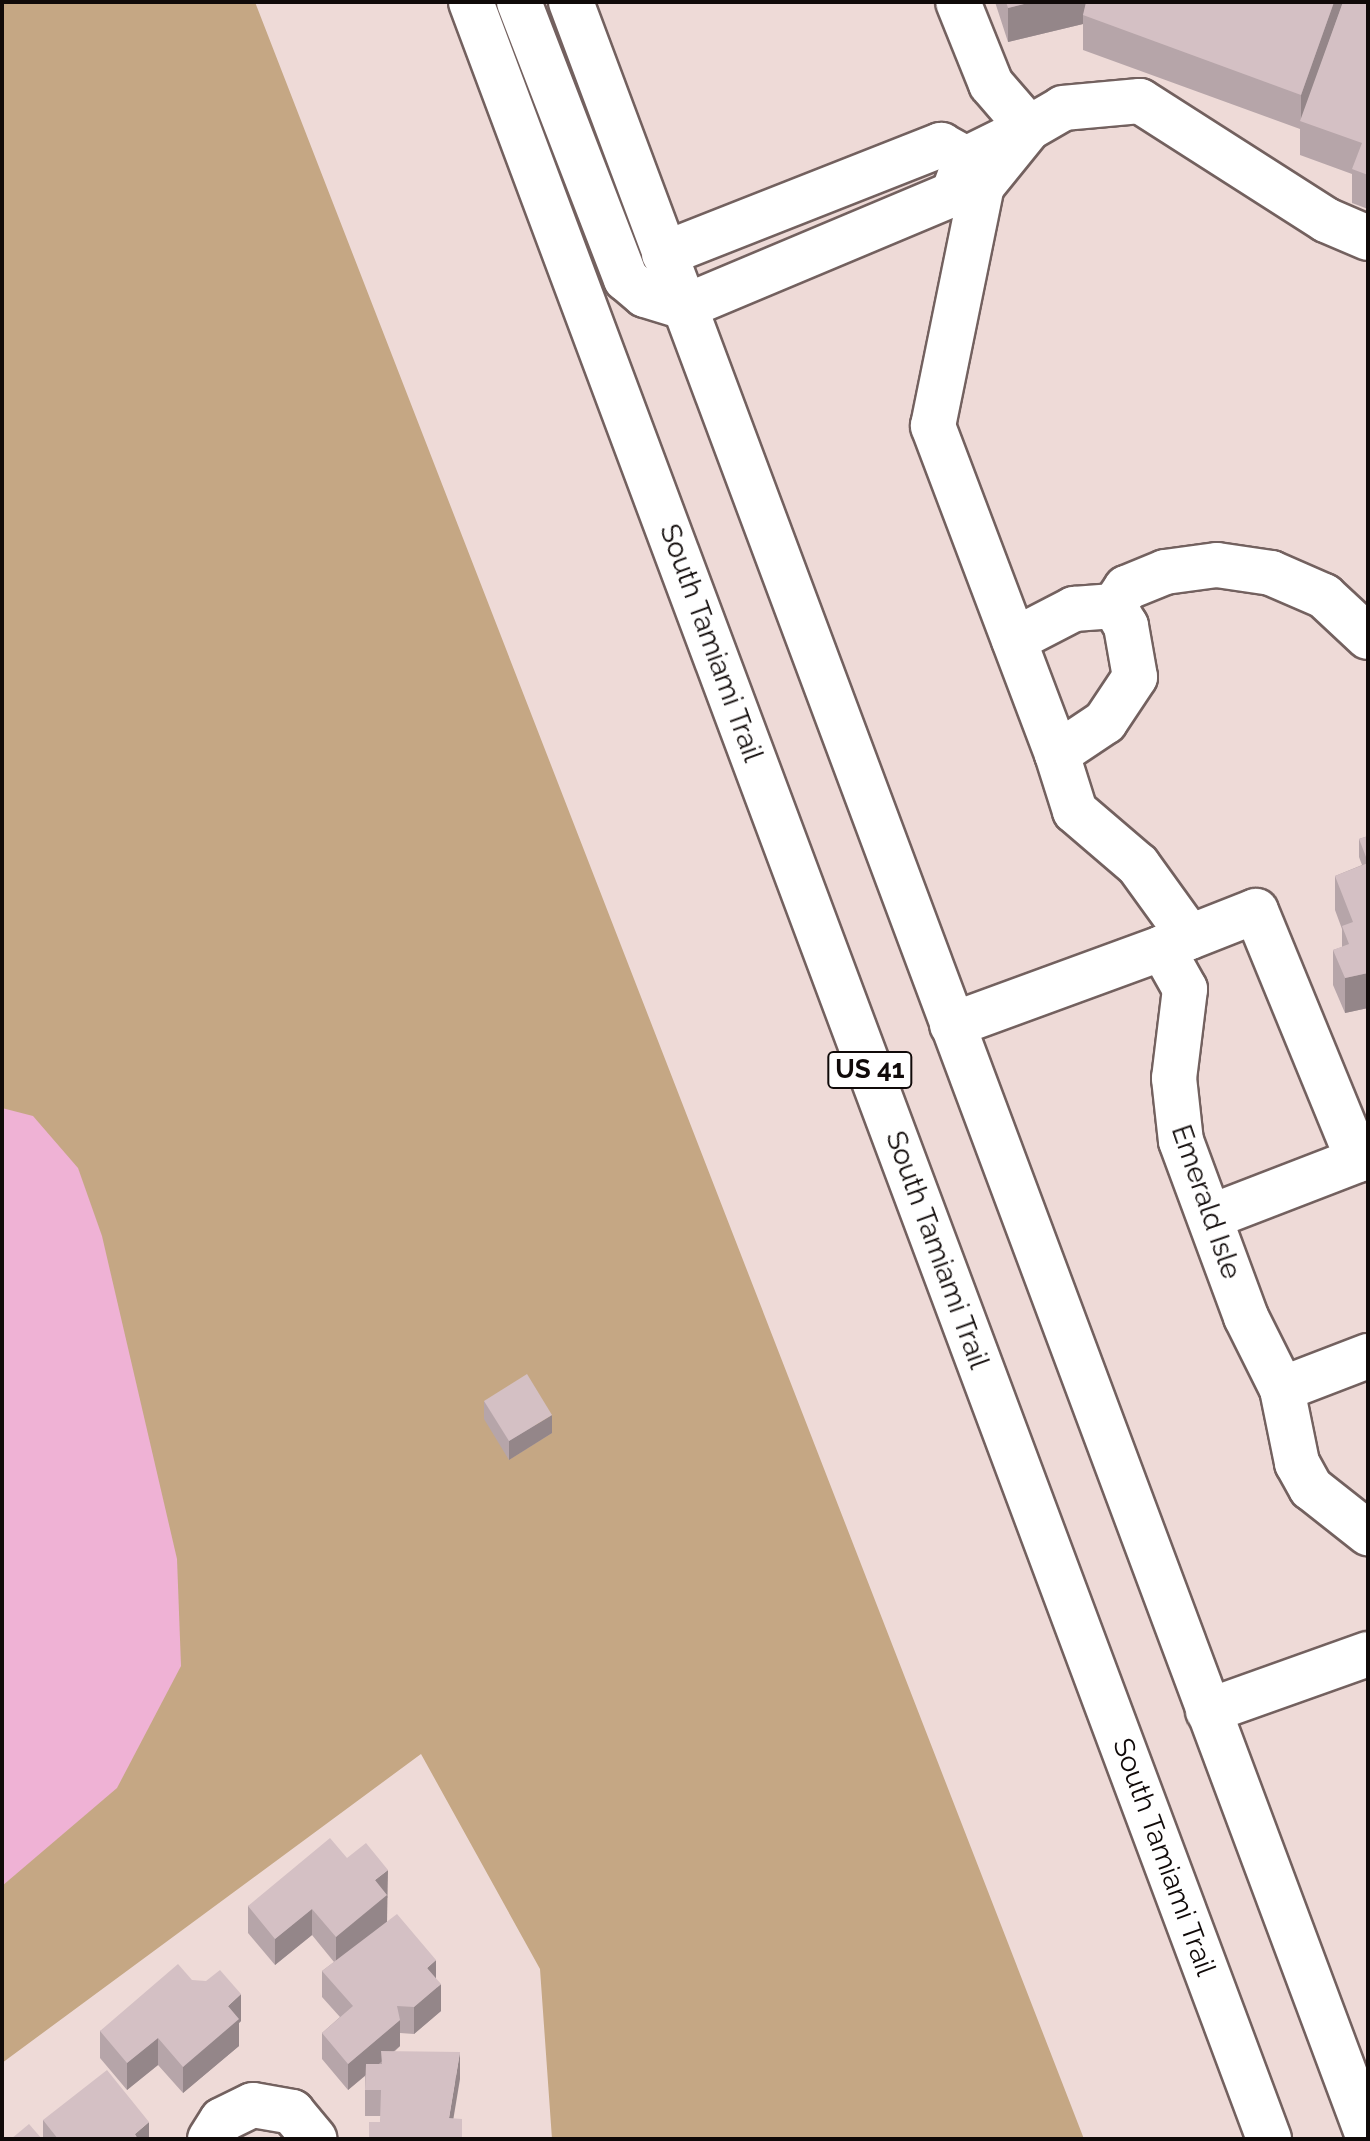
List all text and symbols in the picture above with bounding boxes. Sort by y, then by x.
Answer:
street label: South Tamiami Trail [652,519,770,767]
road number: US 41 [826,1048,914,1092]
street label: Emerald Isle [1164,1121,1248,1283]
street label: South Tamiami Trail [878,1126,996,1374]
street label: South Tamiami Trail [1105,1733,1223,1981]

